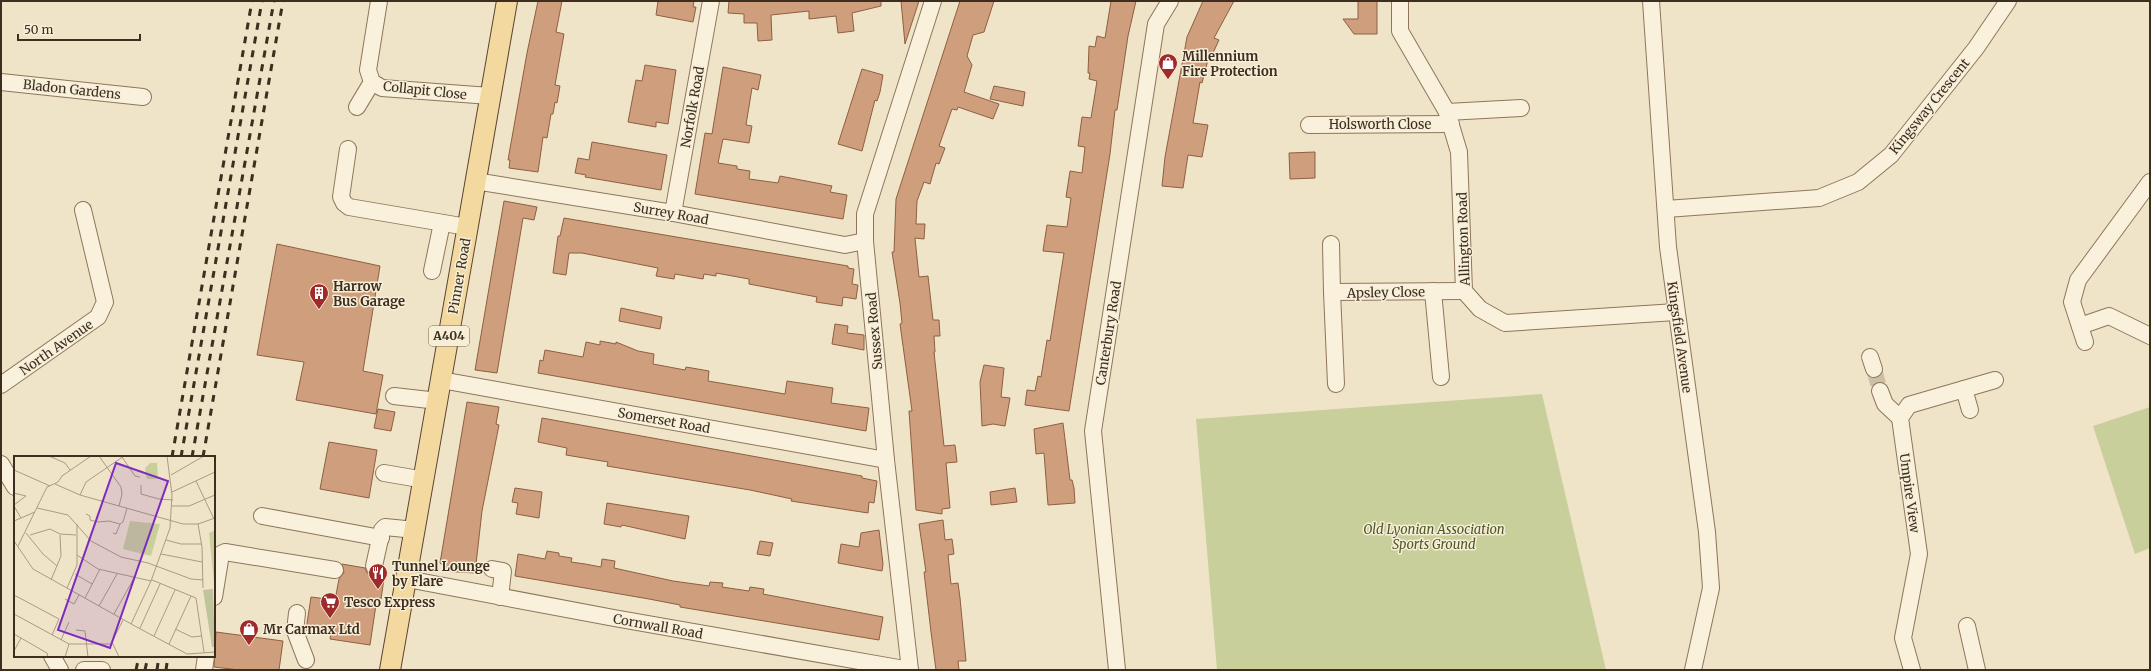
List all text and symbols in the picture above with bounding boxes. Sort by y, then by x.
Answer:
scale bar [18,16,140,42]
text: 50 m [24,22,53,37]
place label: Millennium Fire Protection [1182,48,1278,80]
shop icon: Millennium Fire Protection [1157,52,1179,80]
street label: Kingsway Crescent [1886,55,1973,158]
street label: Norfolk Road [677,65,708,149]
street label: Bladon Gardens [22,76,122,103]
street label: Collapit Close [382,78,468,103]
street label: Holsworth Close [1329,116,1431,133]
street label: Allington Road [1453,192,1474,287]
street label: Surrey Road [632,199,710,228]
street label: Pinner Road [444,237,475,315]
place label: Harrow Bus Garage [333,278,405,310]
street label: Canterbury Road [1092,280,1125,386]
street label: Kingsfield Avenue [1663,280,1696,394]
building icon: Harrow Bus Garage [308,282,330,310]
street label: Apsley Close [1346,283,1425,302]
street label: Sussex Road [863,291,886,370]
street label: North Avenue [16,316,96,379]
road number: A404 [429,326,469,346]
street label: Somerset Road [616,404,712,437]
street label: Umpire View [1896,452,1924,535]
inset map [14,456,215,657]
park label: Old Lyonian Association Sports Ground [1363,521,1505,553]
place label: Tunnel Lounge by Flare [392,558,490,590]
restaurant icon: Tunnel Lounge by Flare [367,562,389,590]
supermarket icon: Tesco Express [319,591,341,619]
place label: Tesco Express [344,594,436,611]
street label: Cornwall Road [612,610,704,643]
shop icon: Mr Carmax Ltd [238,618,260,646]
place label: Mr Carmax Ltd [263,621,360,638]

